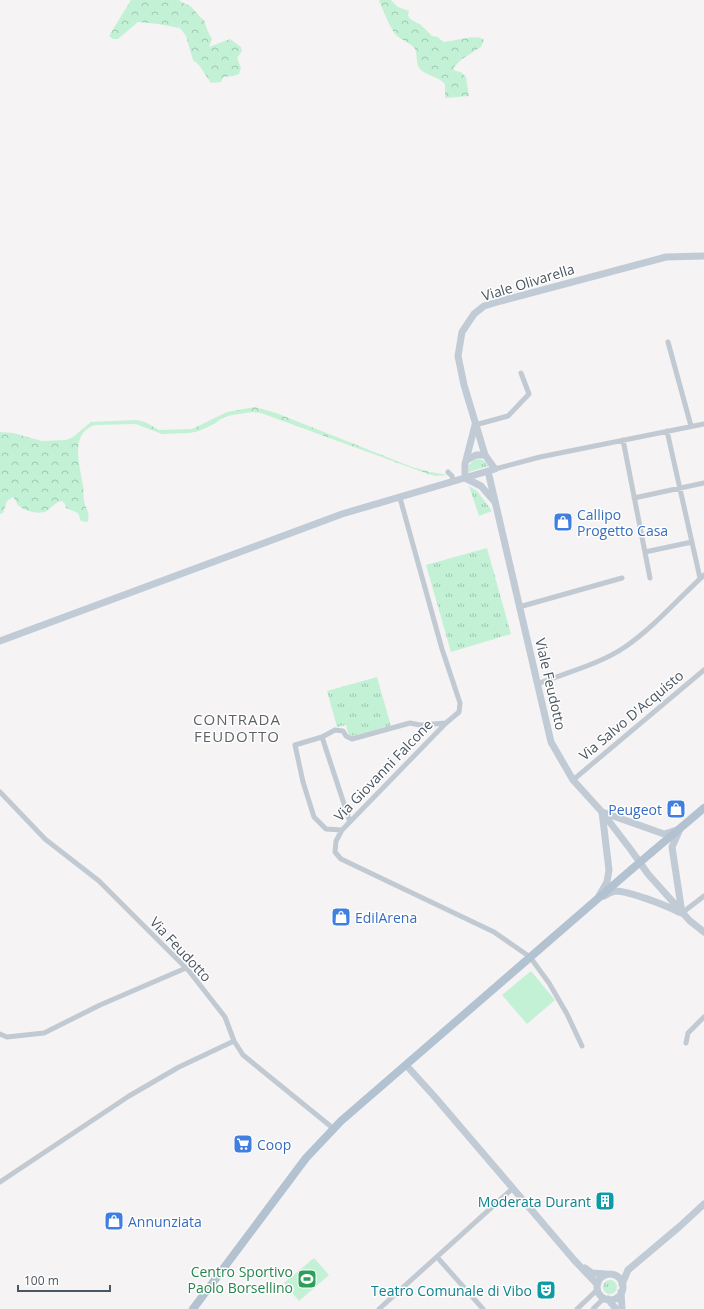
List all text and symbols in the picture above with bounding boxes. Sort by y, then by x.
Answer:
street label: Viale Olivarella [479,259,577,305]
place label: Callipo Progetto Casa [577,505,668,540]
shop icon: Callipo Progetto Casa [552,511,574,533]
street label: Viale Feudotto [531,636,571,732]
street label: Via Salvo D'Acquisto [575,666,687,764]
district label: CONTRADA FEUDOTTO [193,709,281,746]
street label: Via Giovanni Falcone [329,715,437,825]
shop icon: Peugeot [665,798,687,820]
place label: Peugeot [608,800,662,819]
shop icon: EdilArena [330,906,352,928]
place label: EdilArena [355,908,417,927]
street label: Via Feudotto [146,912,216,986]
supermarket icon: Coop [232,1133,254,1155]
place label: Coop [257,1135,291,1154]
building icon: Moderata Durant [594,1190,616,1212]
place label: Moderata Durant [478,1192,591,1211]
shop icon: Annunziata [103,1210,125,1232]
place label: Annunziata [128,1212,202,1231]
place label: Centro Sportivo Paolo Borsellino [187,1262,293,1297]
scale bar [18,1267,110,1293]
sports icon: Centro Sportivo Paolo Borsellino [296,1268,318,1290]
text: 100 m [24,1272,59,1289]
theatre icon: Teatro Comunale di Vibo [535,1279,557,1301]
place label: Teatro Comunale di Vibo [371,1281,532,1300]

